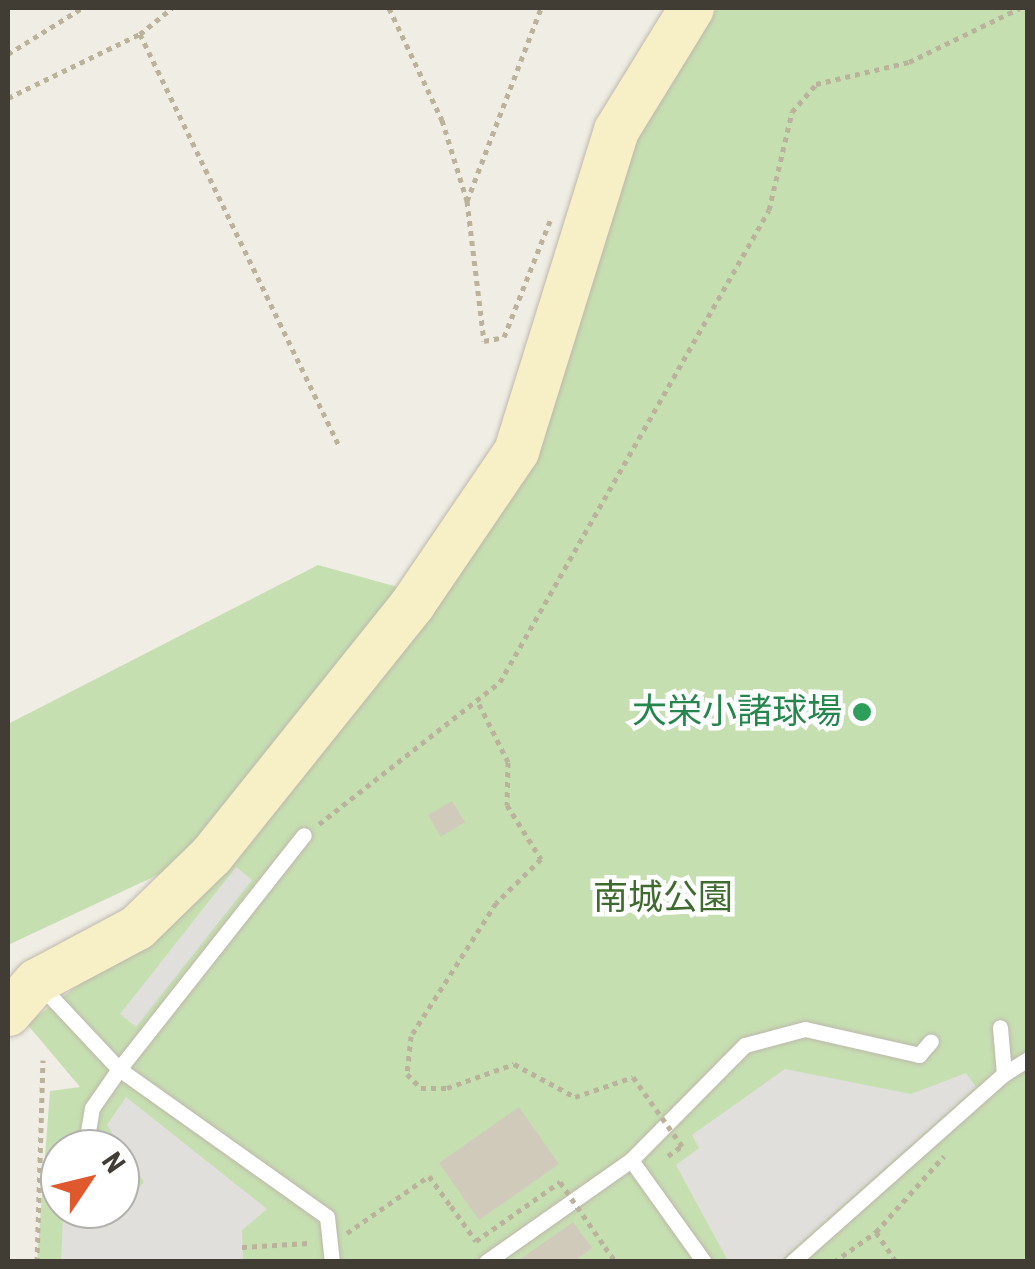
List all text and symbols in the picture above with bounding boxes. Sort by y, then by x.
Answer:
place label: 大栄小諸球場 [632,691,842,733]
marker: 大栄小諸球場 [851,701,873,723]
park label: 南城公園 [593,877,733,919]
north arrow [40,1129,140,1229]
text: N [95,1146,132,1179]

